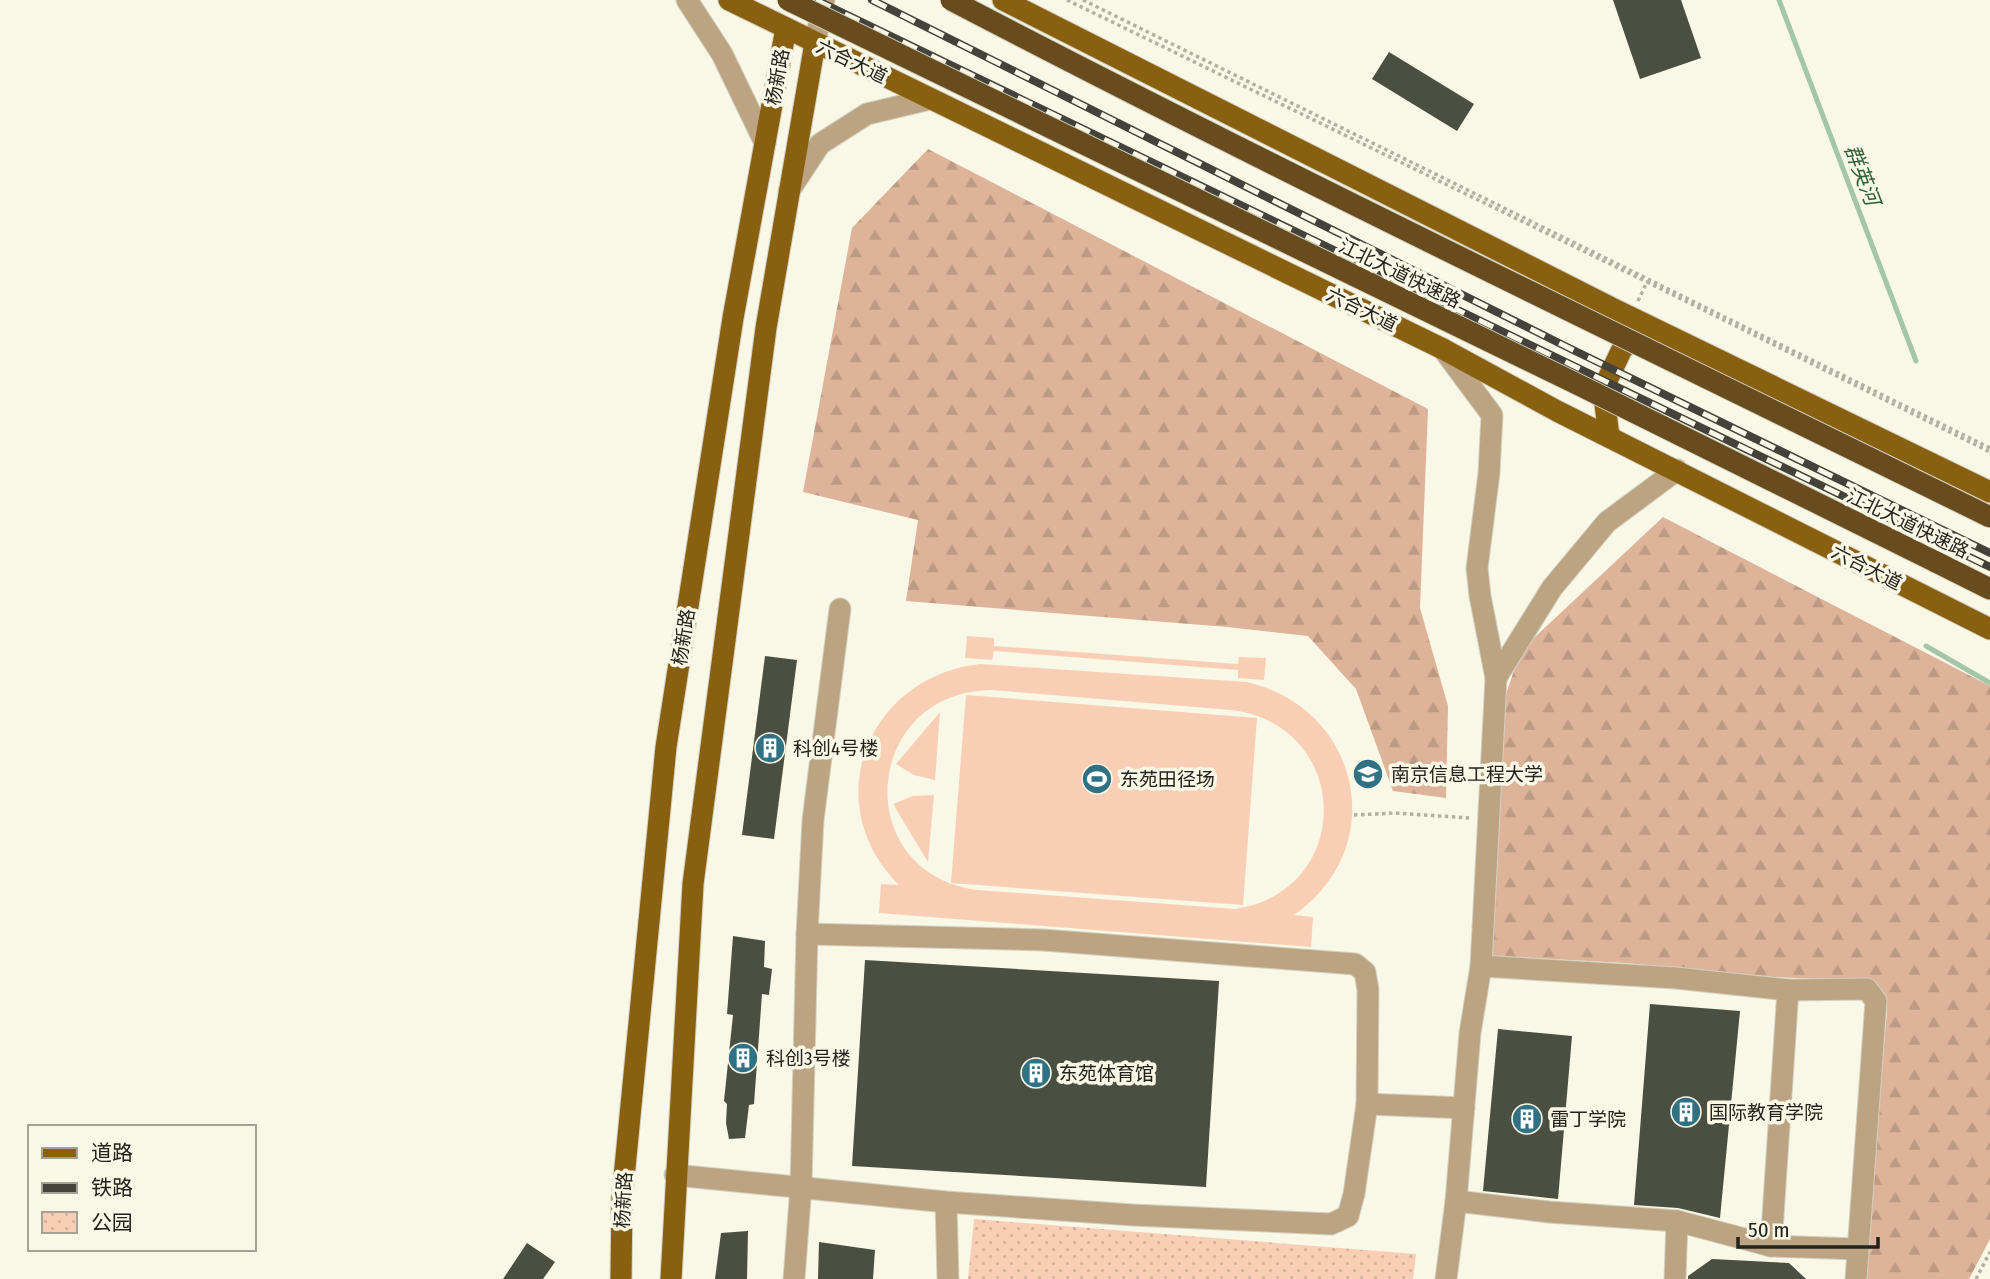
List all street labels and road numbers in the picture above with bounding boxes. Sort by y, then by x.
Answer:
street label: 六合大道 [813,34,891,88]
street label: 杨新路 [761,47,794,107]
street label: 江北大道快速路 [1335,234,1465,313]
street label: 六合大道 [1323,282,1401,336]
street label: 江北大道快速路 [1843,484,1973,563]
street label: 六合大道 [1828,540,1906,595]
street label: 杨新路 [668,607,699,667]
street label: 杨新路 [611,1171,636,1229]

